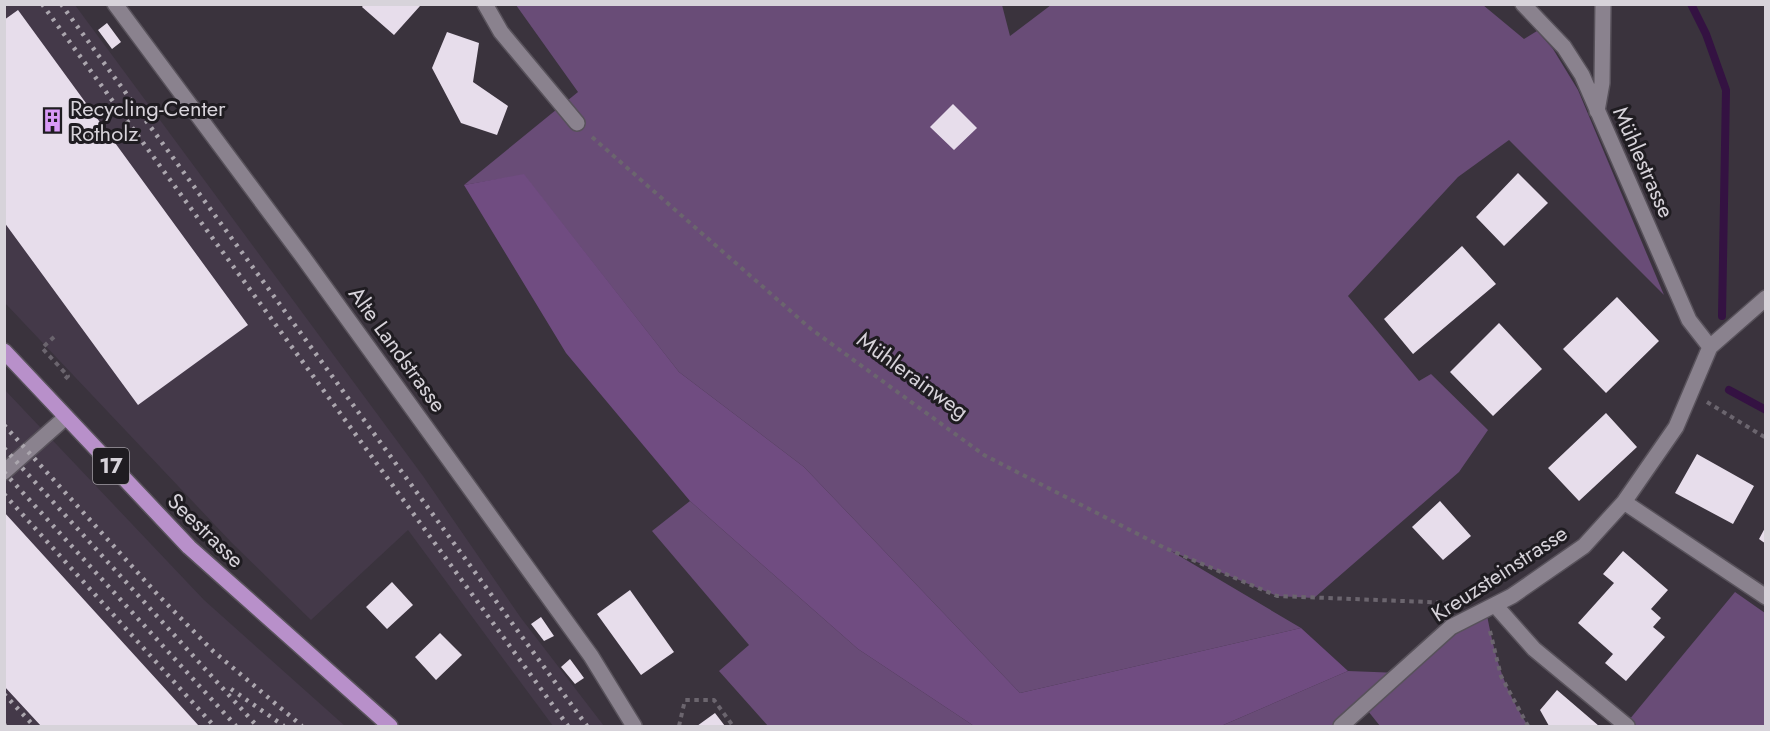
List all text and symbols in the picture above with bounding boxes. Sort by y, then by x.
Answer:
place label: Recycling-Center Rotholz [70,92,226,149]
street label: Mühlestrasse [1605,101,1683,223]
building icon: Recycling-Center Rotholz [39,108,65,134]
street label: Alte Landstrasse [341,279,455,419]
street label: Mühlerainweg [851,324,975,426]
road number: 17 [93,448,129,484]
street label: Seestrasse [160,485,252,575]
street label: Kreuzsteinstrasse [1425,517,1573,629]

